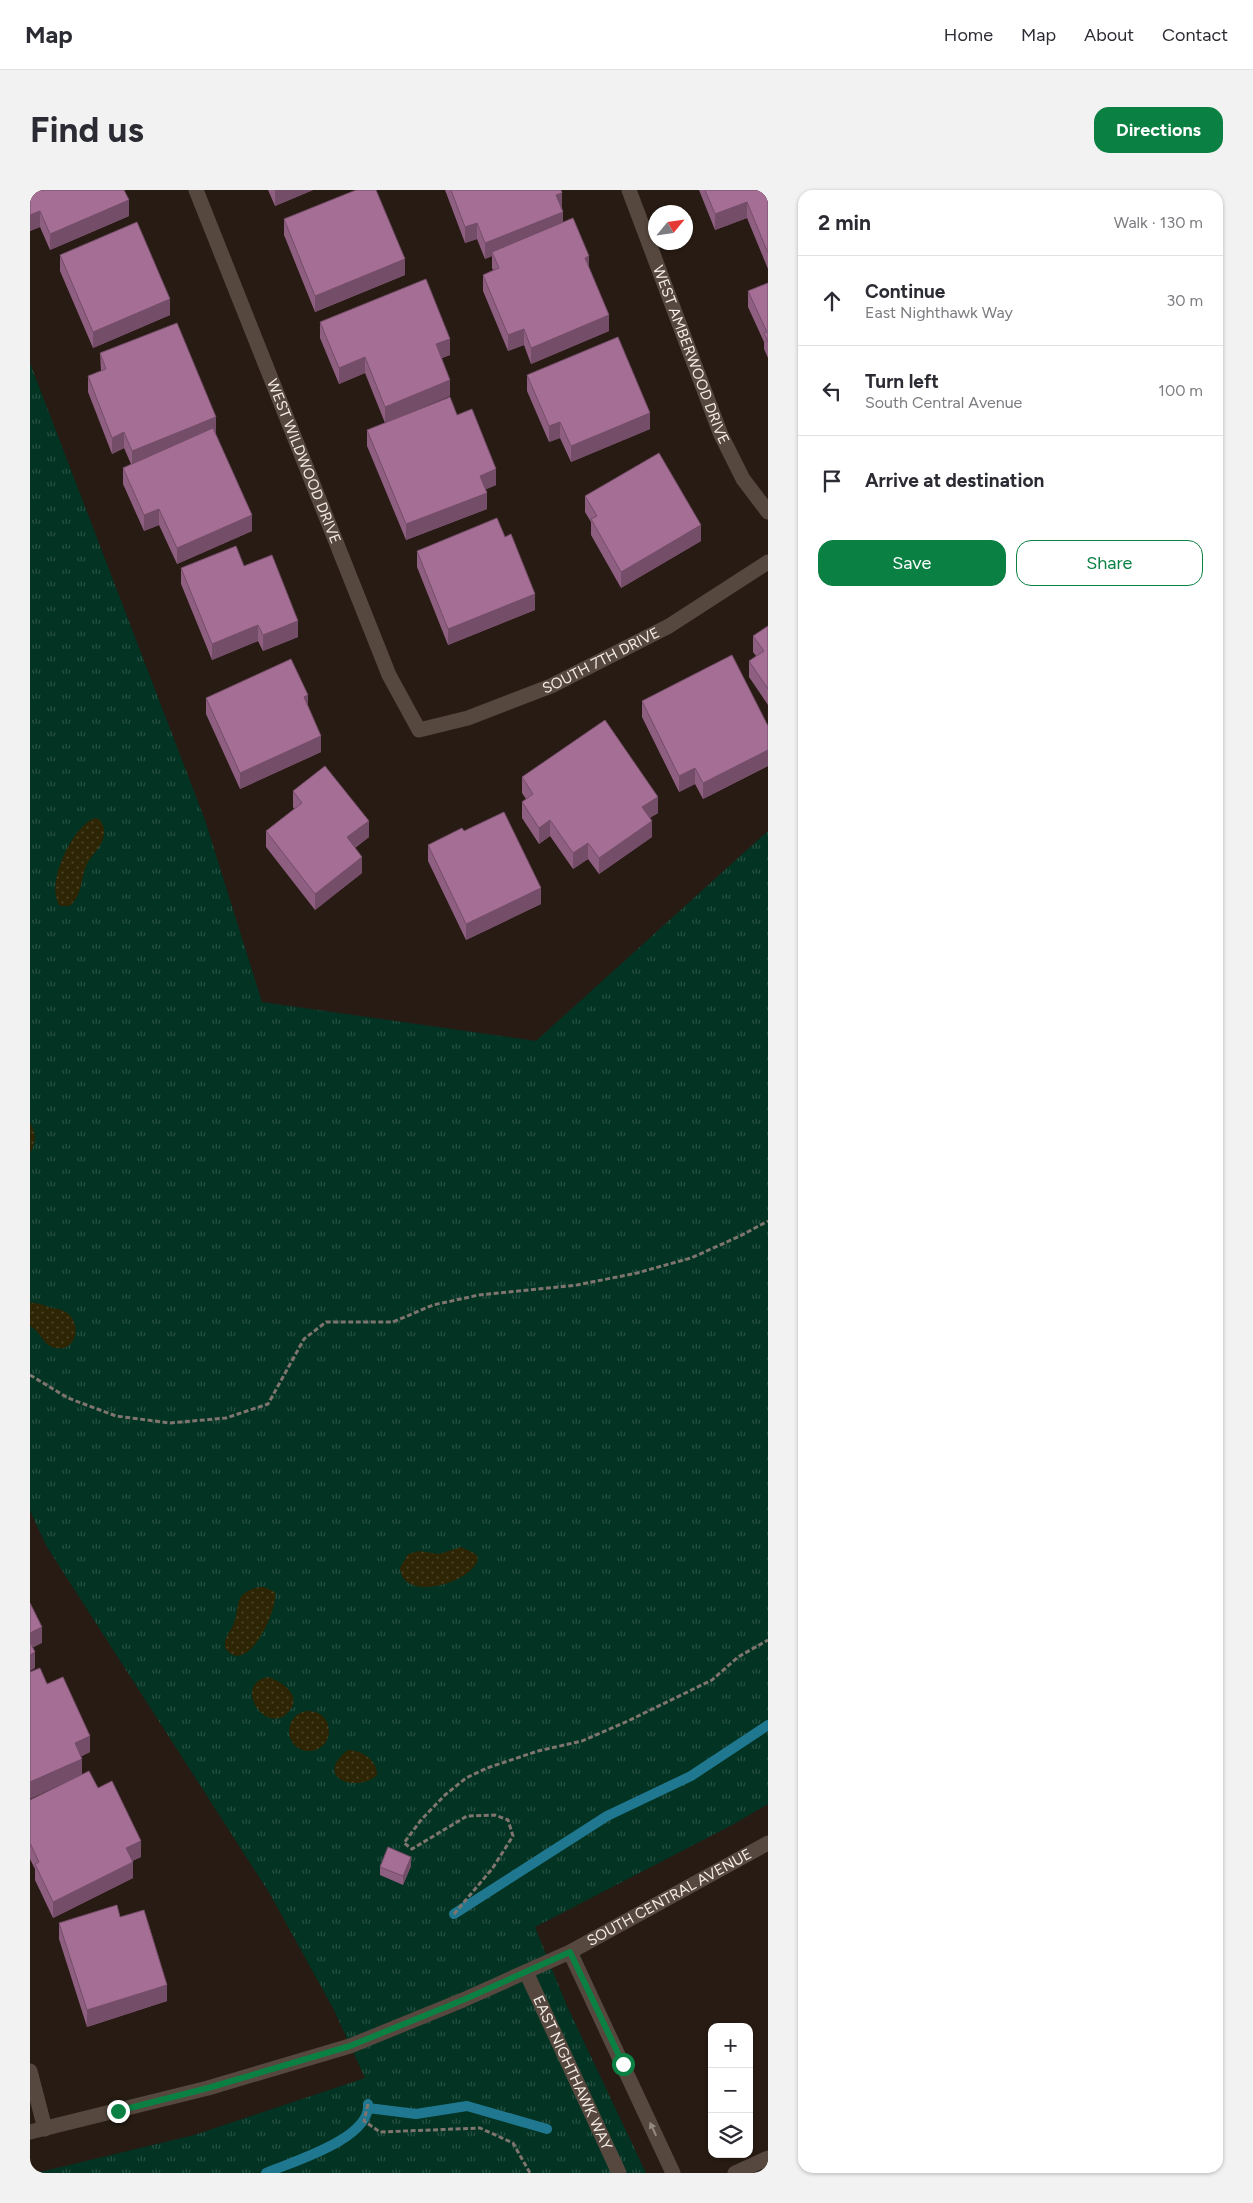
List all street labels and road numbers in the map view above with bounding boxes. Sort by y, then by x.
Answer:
street label: WEST AMBERWOOD DRIVE [649,263,733,447]
street label: WEST WILDWOOD DRIVE [263,376,345,546]
street label: SOUTH 7TH DRIVE [540,623,662,697]
street label: SOUTH CENTRAL AVENUE [584,1845,755,1950]
street label: EAST NIGHTHAWK WAY [529,1993,616,2153]

